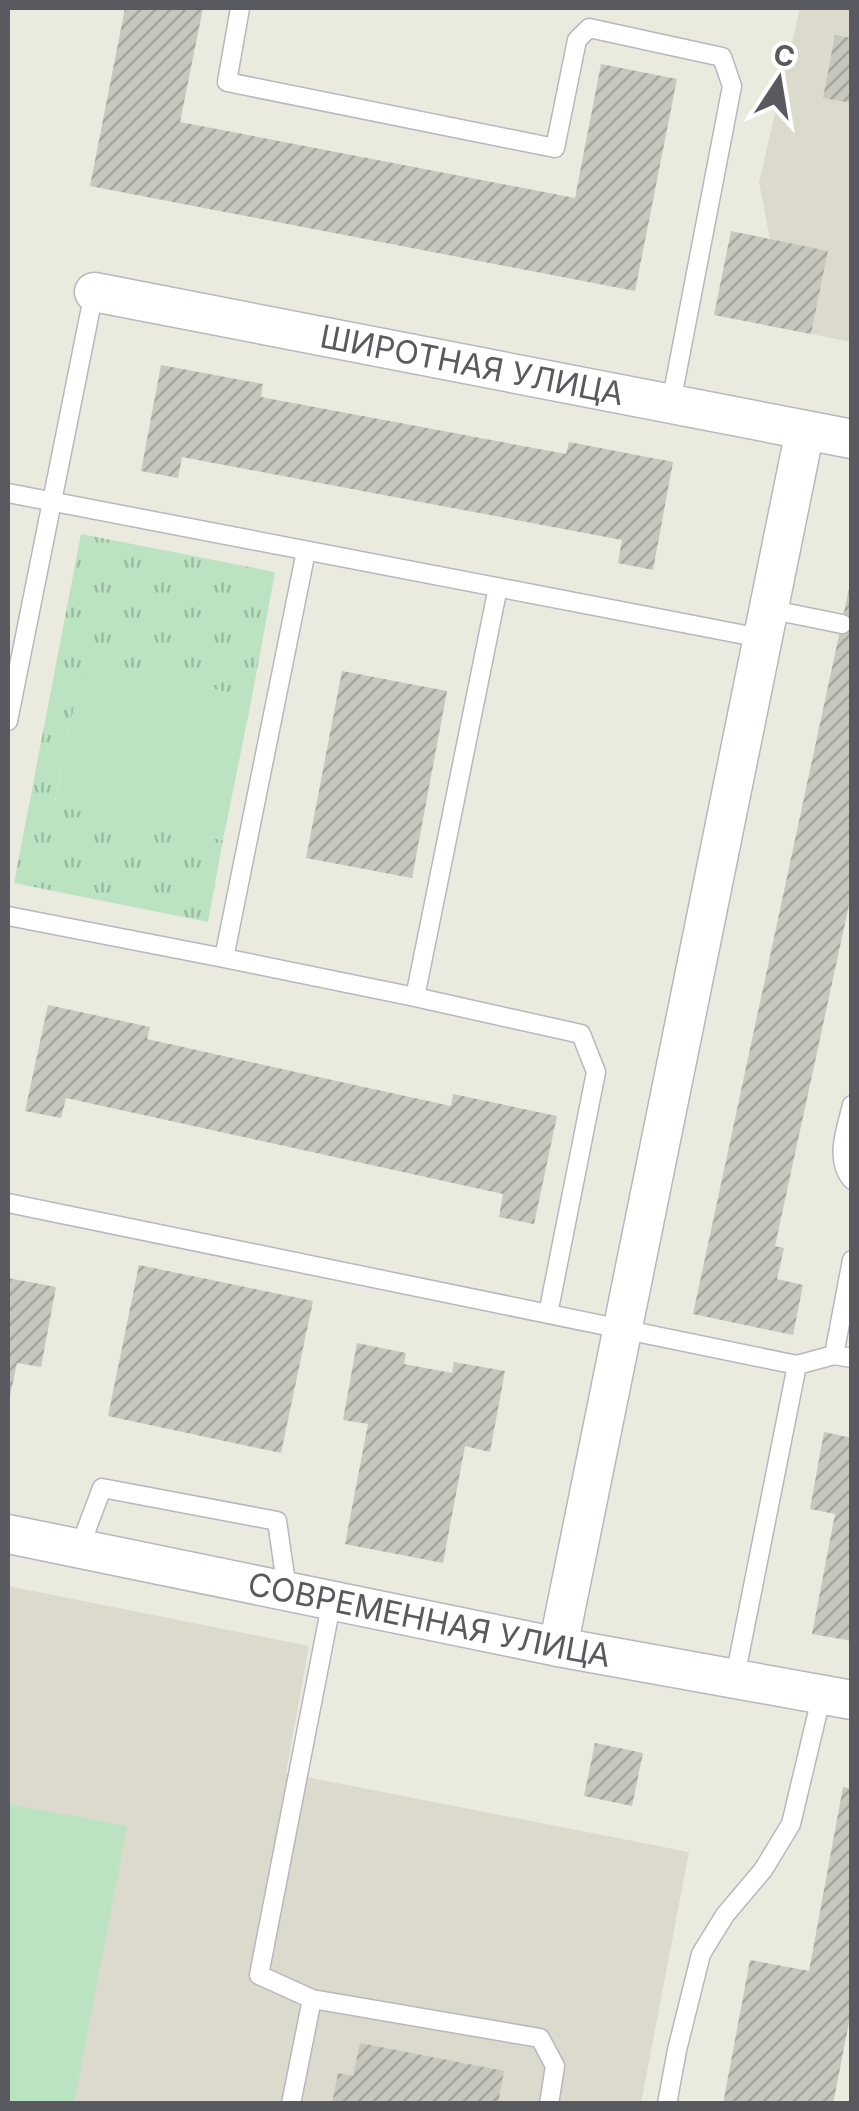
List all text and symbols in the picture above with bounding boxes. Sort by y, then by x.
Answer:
north arrow [729,30,829,130]
text: С [771,37,798,74]
street label: ШИРОТНАЯ УЛИЦА [317,316,627,413]
street label: СОВРЕМЕННАЯ УЛИЦА [245,1564,614,1675]

